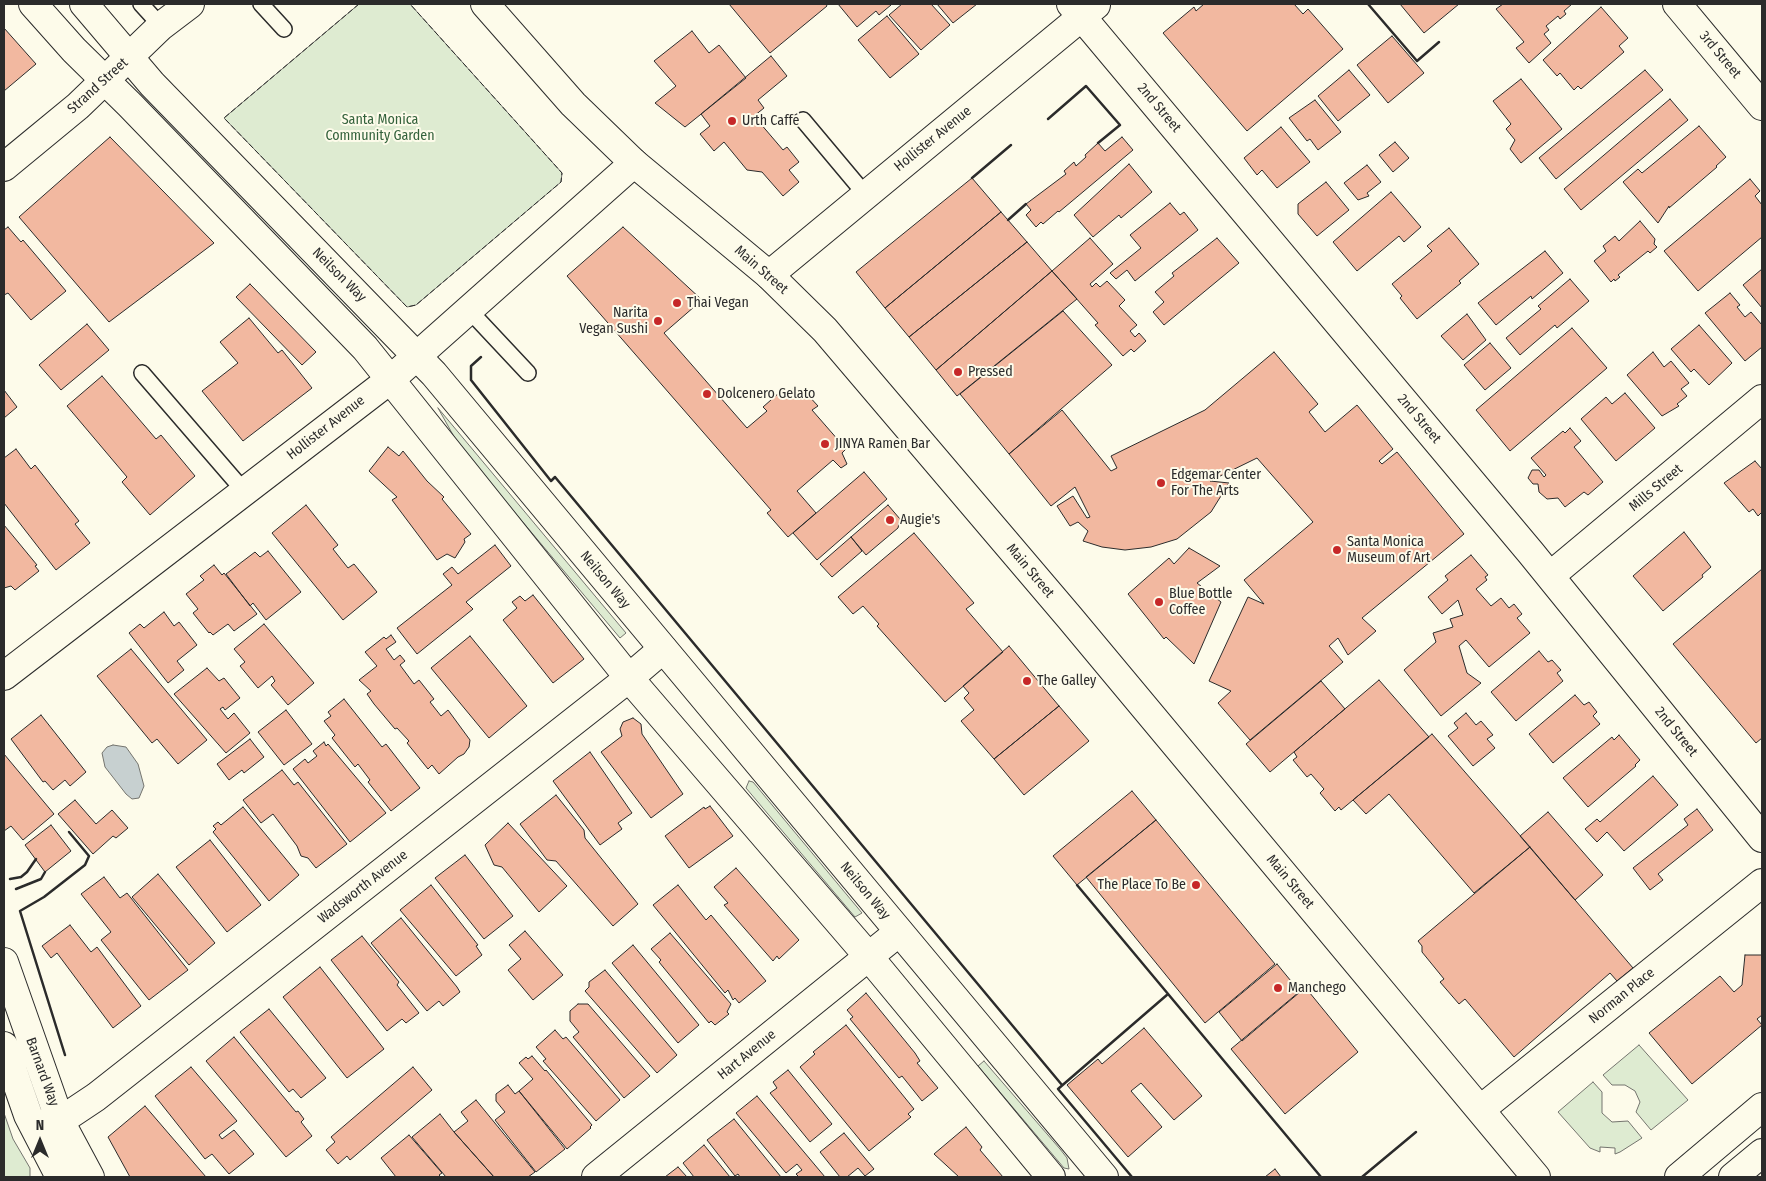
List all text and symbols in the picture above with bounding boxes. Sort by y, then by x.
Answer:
street label: 3rd Street [1696,28,1744,82]
street label: Strand Street [64,55,132,117]
street label: 2nd Street [1134,80,1184,136]
street label: Hollister Avenue [891,103,975,175]
park label: Santa Monica Community Garden [325,112,435,144]
place label: Urth Caffé [742,113,800,129]
marker: Urth Caffé [726,115,738,127]
street label: Main Street [731,242,791,298]
street label: Neilson Way [308,244,370,306]
place label: Thai Vegan [687,295,749,311]
marker: Thai Vegan [671,297,683,309]
place label: Narita Vegan Sushi [579,305,648,338]
marker: Narita Vegan Sushi [652,315,664,327]
place label: Pressed [968,364,1013,380]
marker: Pressed [952,366,964,378]
place label: Dolcenero Gelato [717,386,815,402]
marker: Dolcenero Gelato [701,388,713,400]
street label: 2nd Street [1394,391,1444,447]
street label: Hollister Avenue [284,392,368,464]
place label: JINYA Ramen Bar [835,436,930,452]
marker: JINYA Ramen Bar [819,438,831,450]
street label: Mills Street [1626,461,1686,515]
place label: Edgemar Center For The Arts [1171,467,1261,500]
marker: Edgemar Center For The Arts [1155,477,1167,489]
place label: Augie's [900,512,940,528]
marker: Augie's [884,514,896,526]
place label: Santa Monica Museum of Art [1347,534,1430,566]
street label: Main Street [1003,541,1057,601]
marker: Santa Monica Museum of Art [1331,544,1343,556]
street label: Neilson Way [576,548,634,612]
place label: Blue Bottle Coffee [1169,586,1232,618]
marker: Blue Bottle Coffee [1153,596,1165,608]
place label: The Galley [1037,673,1096,689]
marker: The Galley [1021,675,1033,687]
street label: 2nd Street [1651,704,1701,760]
street label: Wadsworth Avenue [315,847,411,927]
street label: Main Street [1263,852,1317,912]
street label: Neilson Way [836,859,894,923]
place label: The Place To Be [1097,877,1186,893]
marker: The Place To Be [1190,879,1202,891]
street label: Norman Place [1586,965,1658,1027]
place label: Manchego [1288,980,1346,996]
marker: Manchego [1272,982,1284,994]
street label: Hart Avenue [714,1026,780,1084]
street label: Barnard Way [22,1035,62,1109]
north arrow [15,1116,65,1166]
text: N [36,1117,44,1134]

